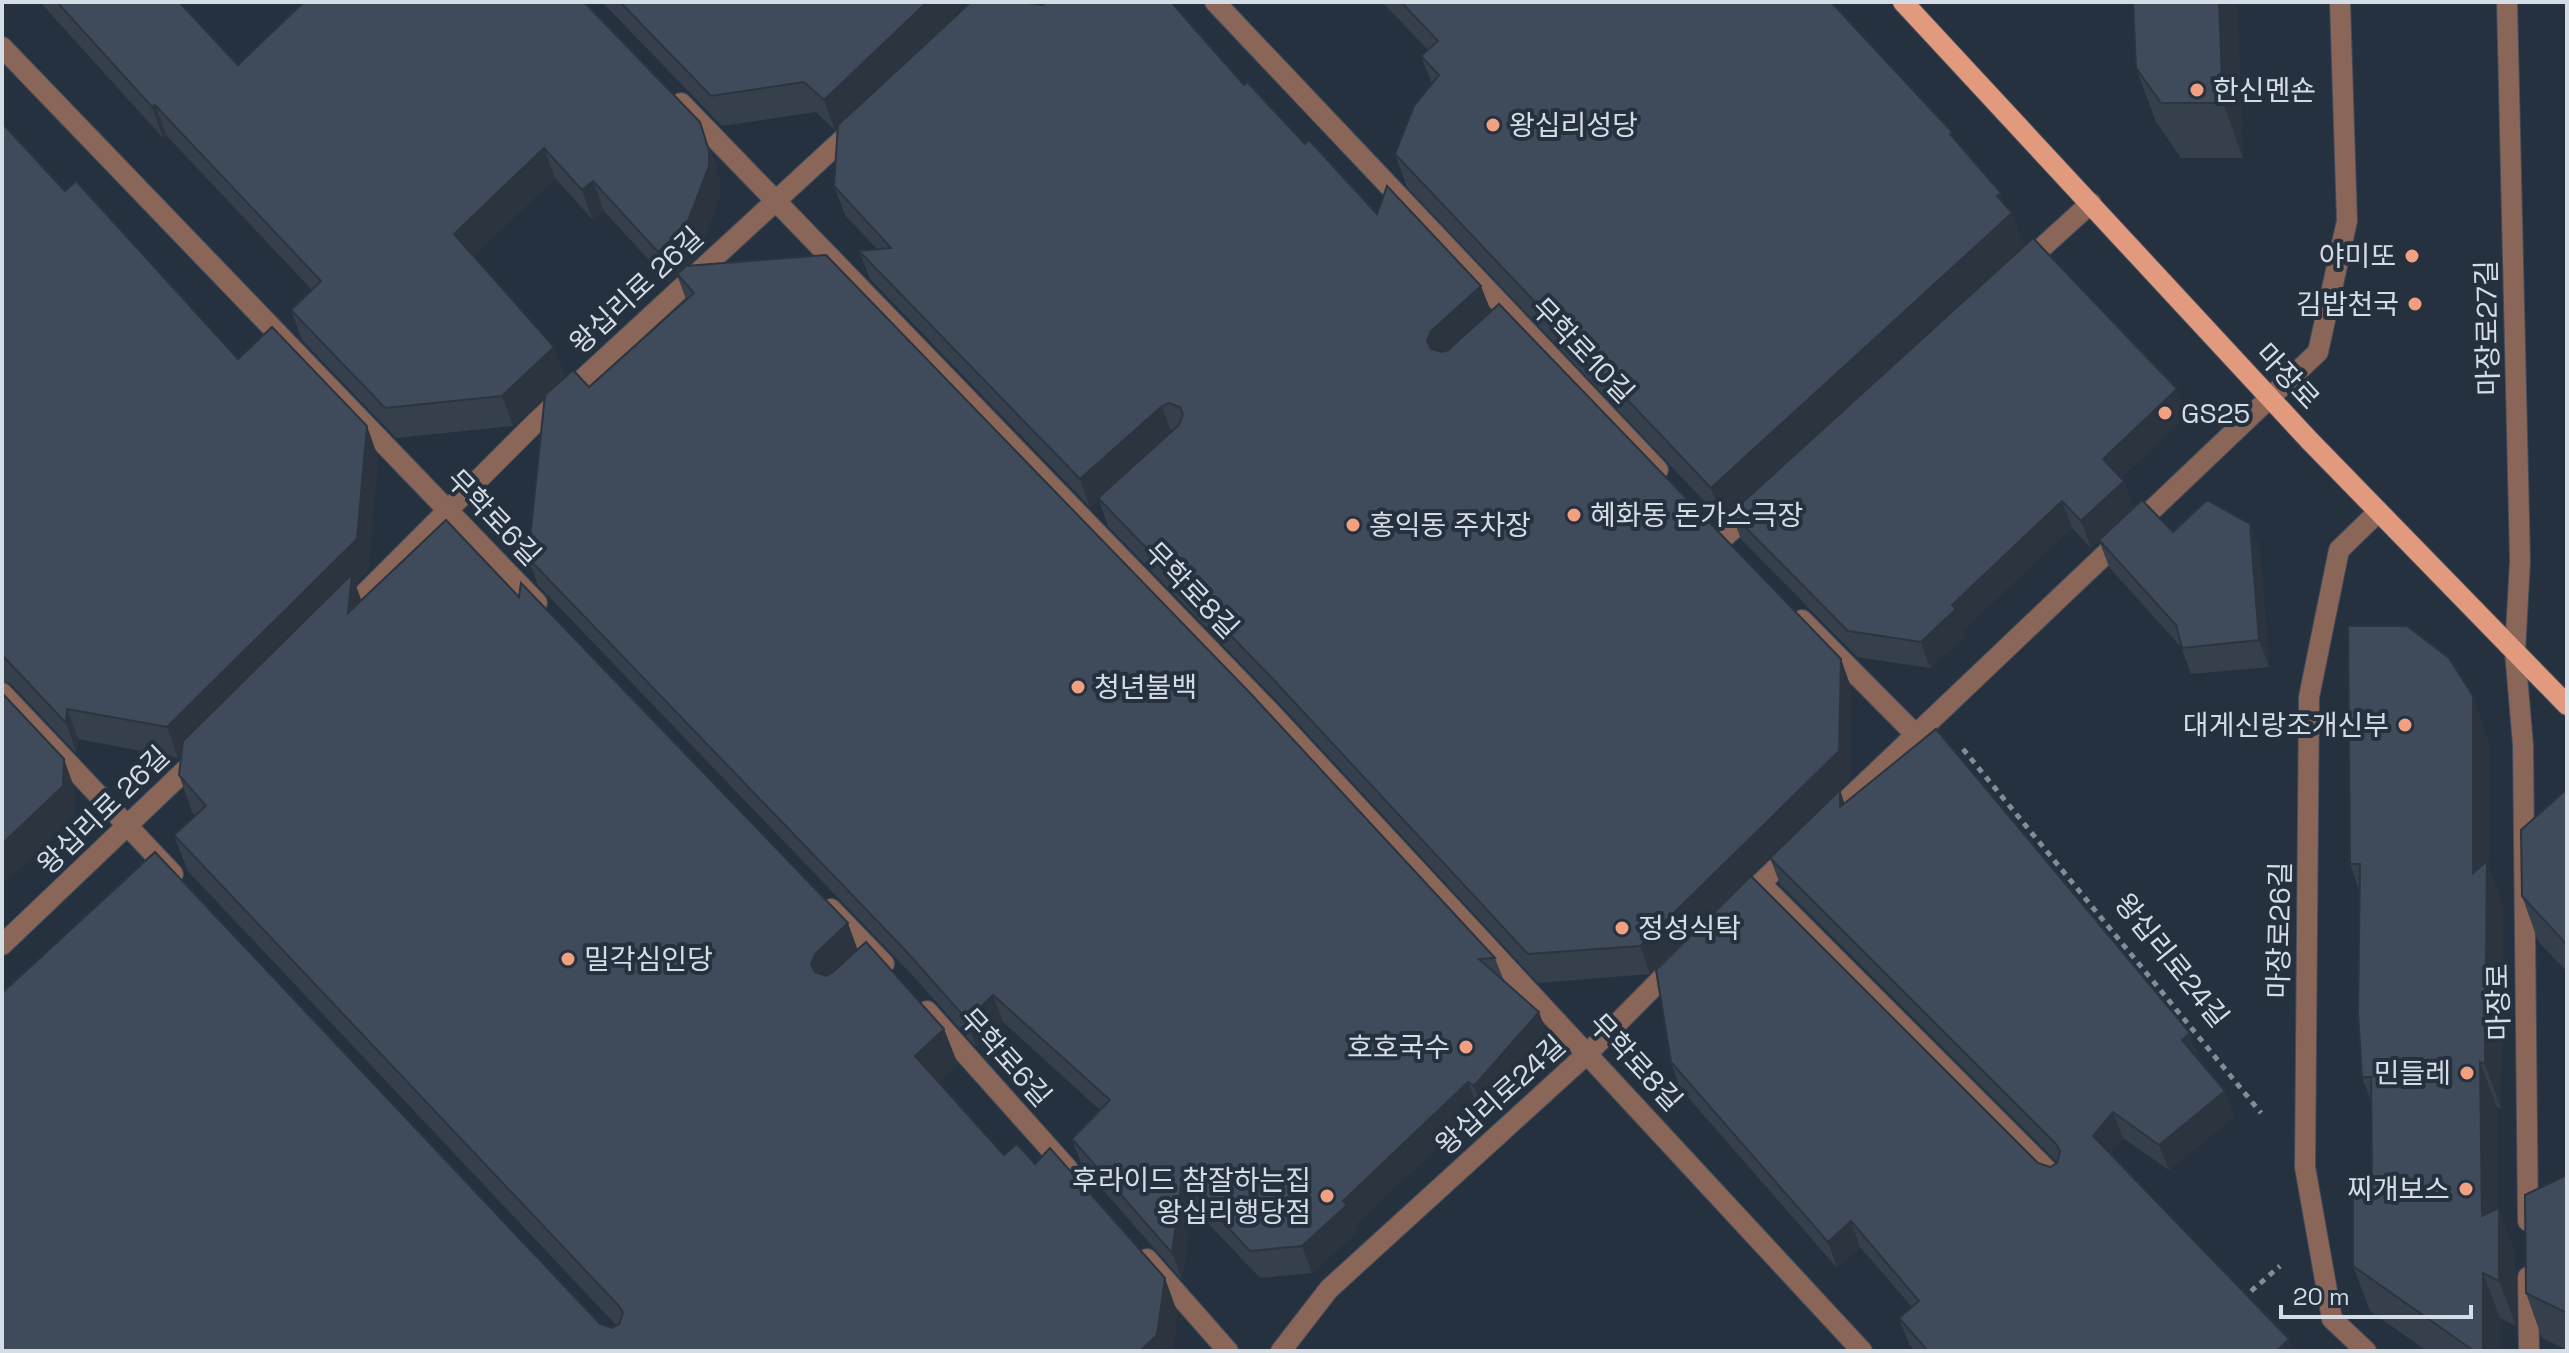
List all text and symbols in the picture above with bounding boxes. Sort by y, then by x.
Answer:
place label: 한신멘숀 [2213,72,2316,108]
marker: 한신멘숀 [2188,81,2206,99]
place label: 왕십리성당 [1509,107,1638,143]
marker: 왕십리성당 [1484,116,1502,134]
street label: 왕십리로 26길 [562,219,710,361]
place label: 야미또 [2319,238,2396,274]
marker: 야미또 [2403,247,2421,265]
street label: 마장로27길 [2468,260,2506,396]
place label: 김밥천국 [2296,286,2399,322]
street label: 무학로10길 [1524,290,1642,410]
marker: 김밥천국 [2406,295,2424,313]
street label: 마장로 [2248,335,2328,417]
place label: GS25 [2181,395,2250,431]
marker: GS25 [2156,404,2174,422]
street label: 무학로6길 [439,461,549,573]
place label: 혜화동 돈가스극장 [1590,497,1803,533]
marker: 혜화동 돈가스극장 [1565,506,1583,524]
place label: 홍익동 주차장 [1369,507,1531,543]
marker: 홍익동 주차장 [1344,516,1362,534]
street label: 무학로8길 [1137,534,1247,646]
place label: 청년불백 [1094,669,1197,705]
marker: 청년불백 [1069,678,1087,696]
place label: 대게신랑조개신부 [2183,707,2389,743]
marker: 대게신랑조개신부 [2396,716,2414,734]
street label: 왕십리로 26길 [29,738,177,882]
street label: 마장로26길 [2260,861,2298,999]
street label: 왕십리로24길 [2107,886,2237,1034]
place label: 정성식탁 [1638,910,1741,946]
marker: 정성식탁 [1613,919,1631,937]
place label: 밀각심인당 [584,941,713,977]
marker: 밀각심인당 [559,950,577,968]
street label: 마장로 [2479,963,2517,1041]
street label: 무학로6길 [952,1000,1060,1114]
street label: 무학로8길 [1582,1006,1690,1118]
street label: 왕십리로24길 [1428,1027,1572,1163]
place label: 호호국수 [1347,1029,1450,1065]
marker: 호호국수 [1457,1038,1475,1056]
place label: 민들레 [2374,1055,2451,1091]
marker: 민들레 [2458,1064,2476,1082]
place label: 후라이드 참잘하는집 왕십리행당점 [1072,1162,1311,1230]
place label: 찌개보스 [2347,1171,2450,1207]
marker: 찌개보스 [2457,1180,2475,1198]
marker: 후라이드 참잘하는집 왕십리행당점 [1318,1187,1336,1205]
scale bar [2281,1269,2471,1319]
text: 20 m [2293,1281,2350,1312]

